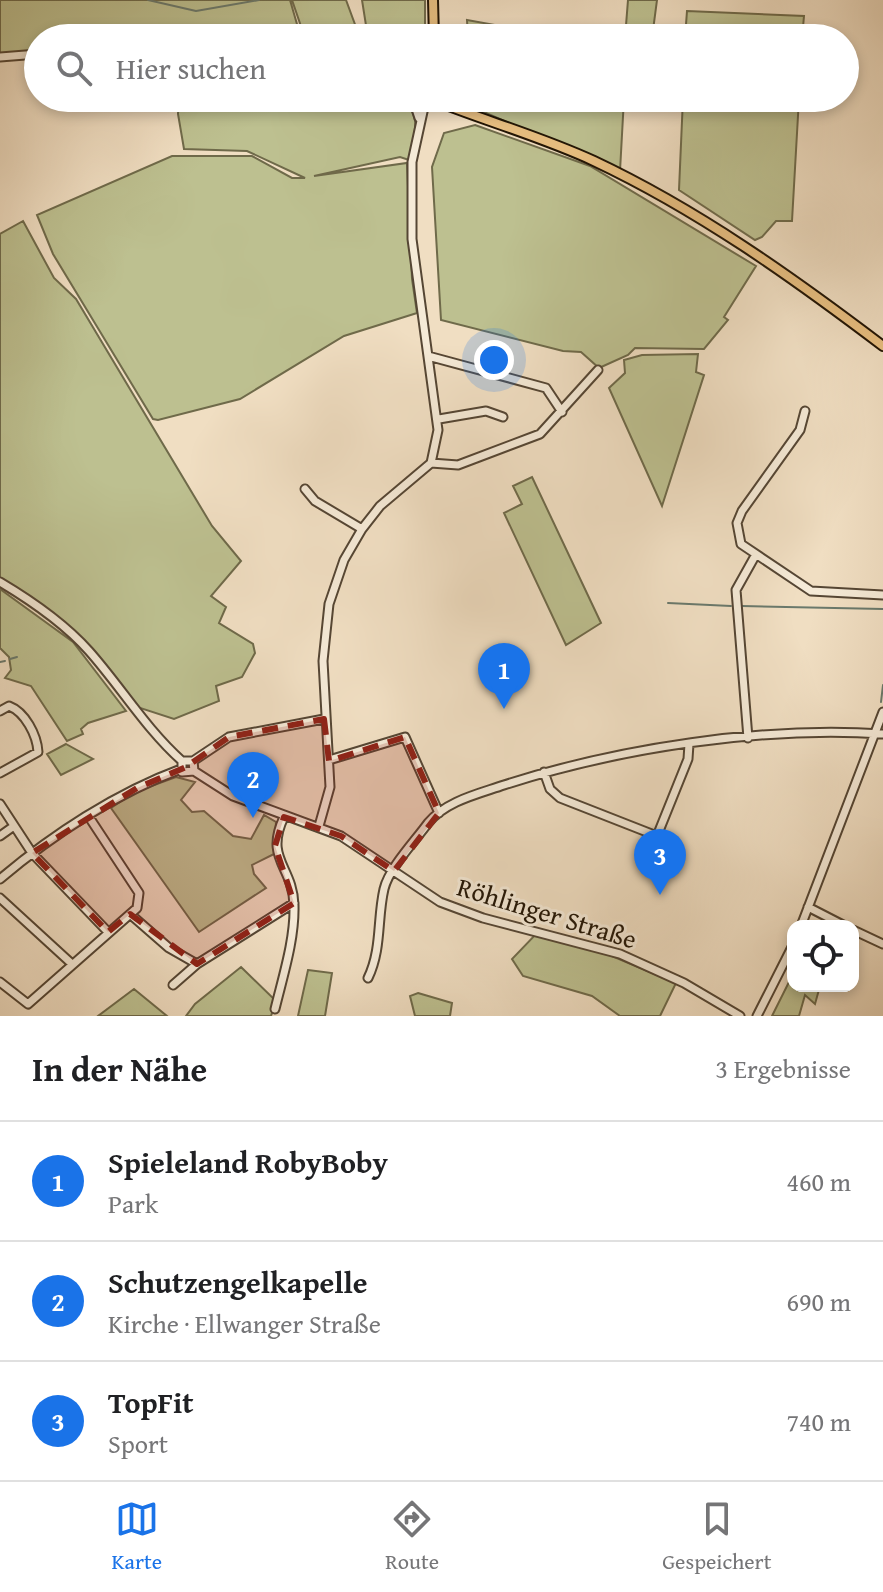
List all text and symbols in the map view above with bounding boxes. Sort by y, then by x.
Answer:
search box [24,24,859,112]
icon: search [52,46,96,90]
text: Hier suchen [116,46,266,90]
your location [474,340,514,380]
pin: 1 [478,643,530,709]
pin: 2 [227,752,279,818]
pin: 3 [634,829,686,895]
street label: Röhlinger Straße [453,867,642,958]
map controls [787,920,859,992]
button: locate [787,920,859,992]
text: In der Nähe [32,1044,207,1093]
text: 3 Ergebnisse [716,1049,851,1088]
text: Spieleland RobyBoby [108,1140,388,1184]
text: 1 [51,1162,65,1201]
text: 460 m [786,1162,851,1201]
text: Park [108,1184,158,1223]
text: Schutzengelkapelle [108,1260,368,1304]
text: 2 [51,1282,65,1321]
text: 690 m [786,1282,851,1321]
text: Kirche · Ellwanger Straße [108,1304,381,1343]
text: TopFit [108,1380,194,1424]
text: 3 [51,1402,65,1441]
text: 740 m [786,1402,851,1441]
text: Sport [108,1424,168,1463]
tab: Karte [112,1497,162,1577]
tab: Route [385,1497,439,1577]
tab: Gespeichert [662,1497,771,1577]

